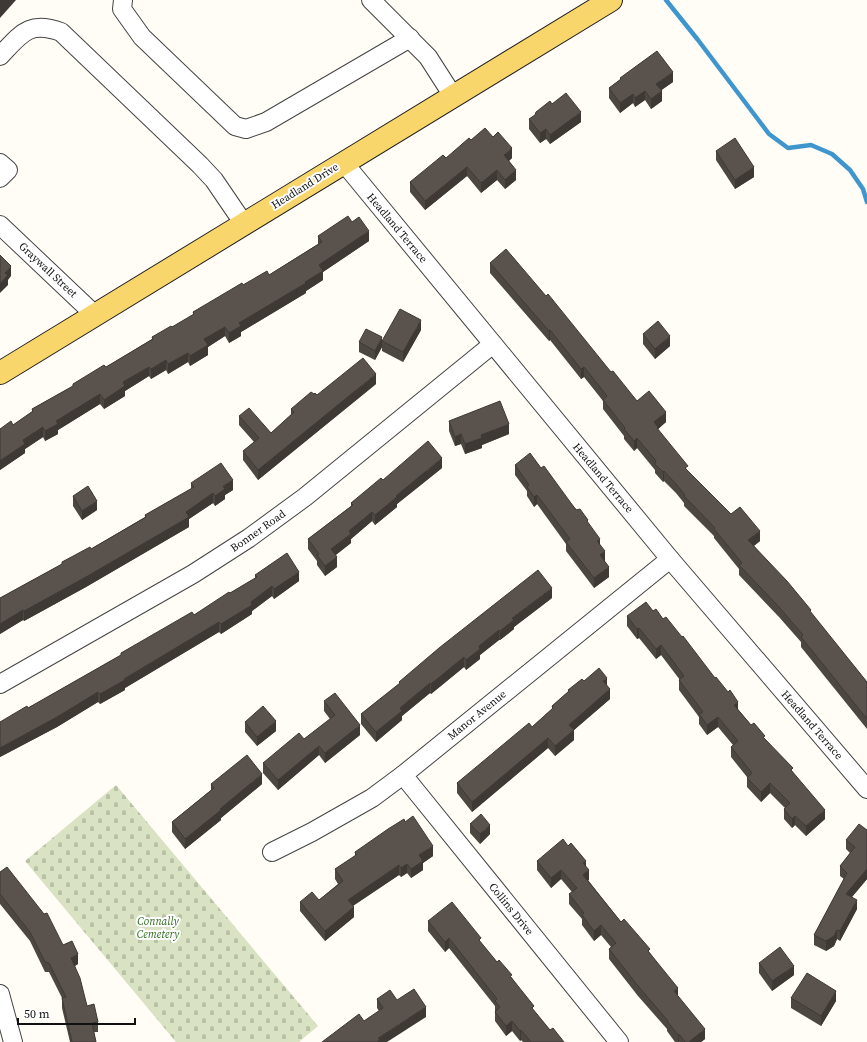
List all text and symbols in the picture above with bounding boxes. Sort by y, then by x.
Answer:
street label: Headland Drive [269,159,342,213]
street label: Headland Terrace [363,190,431,266]
street label: Graywall Street [16,239,81,301]
street label: Headland Terrace [569,440,637,516]
street label: Bonner Road [227,506,289,556]
street label: Manor Avenue [445,686,510,743]
street label: Headland Terrace [778,687,846,763]
street label: Collins Drive [485,880,537,939]
park label: Connally Cemetery [137,914,180,942]
scale bar [18,1000,135,1026]
text: 50 m [24,1006,50,1022]

